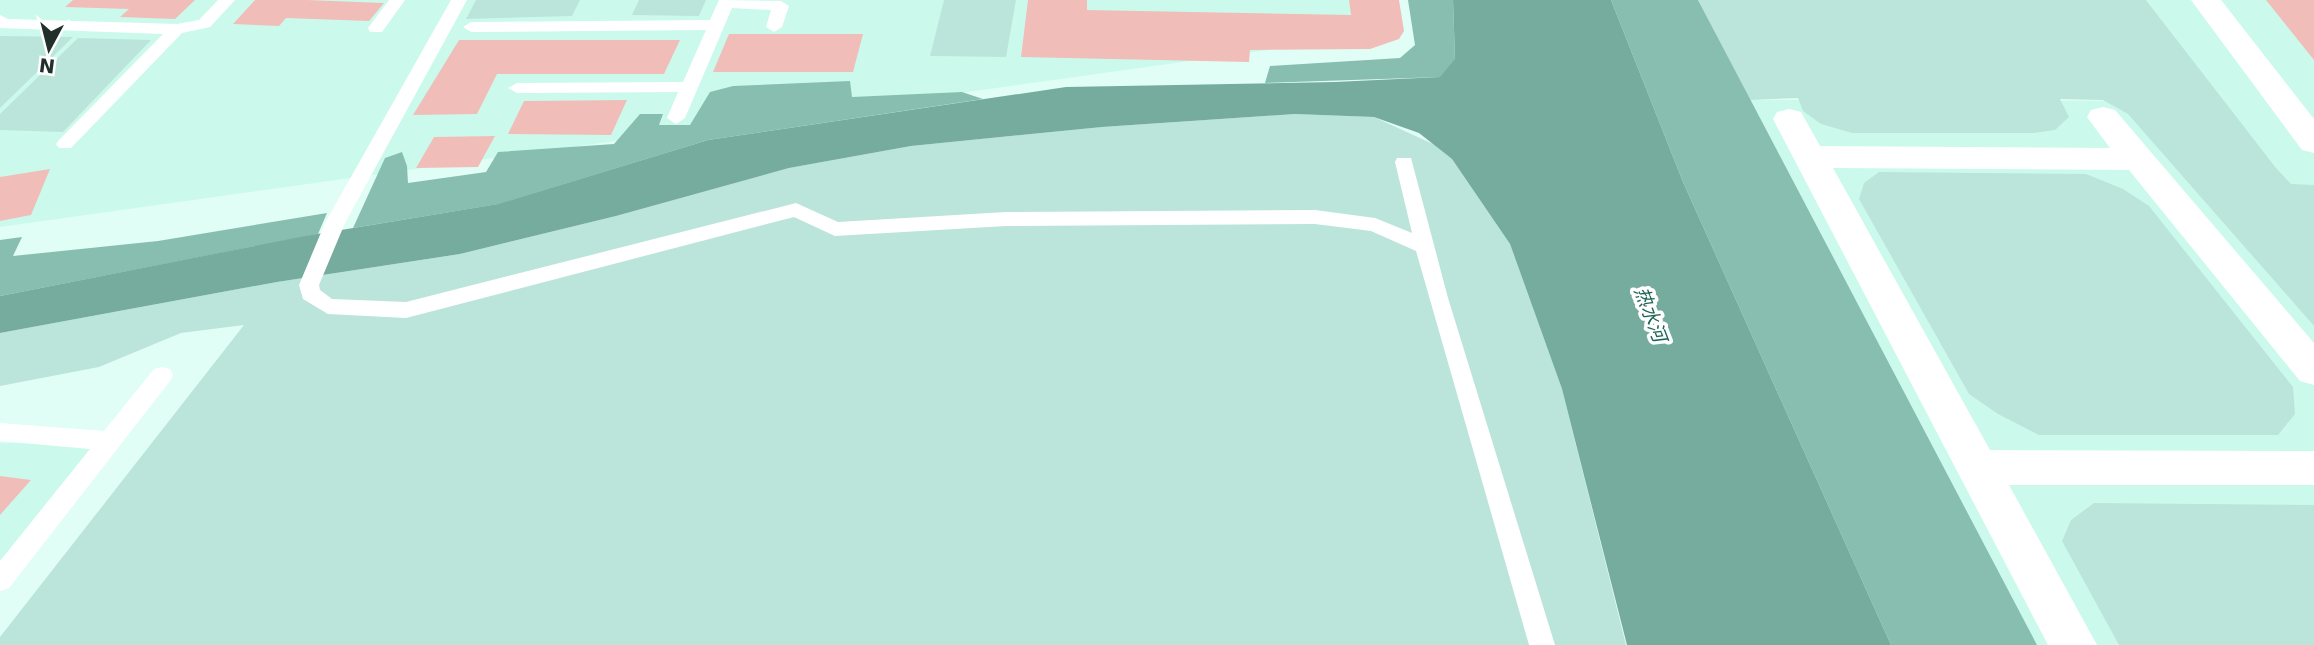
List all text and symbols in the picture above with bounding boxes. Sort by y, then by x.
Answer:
north arrow [14,14,84,84]
text: N [38,54,56,78]
water label: 热水河 [1631,283,1673,348]

